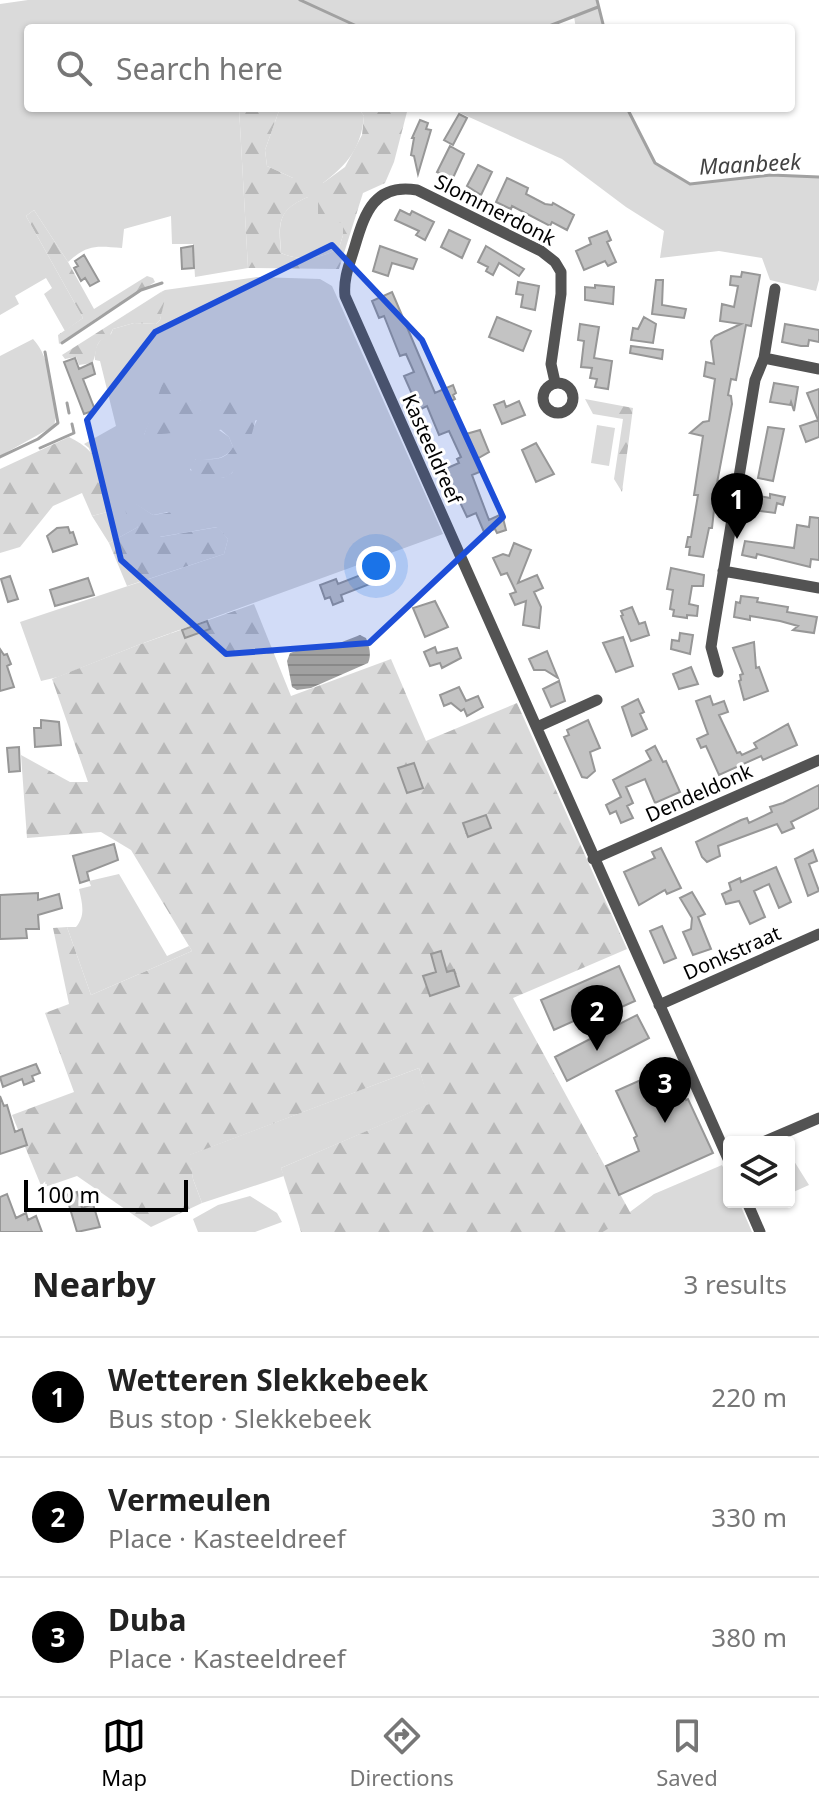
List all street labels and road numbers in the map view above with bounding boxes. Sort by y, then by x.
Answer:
street label: Slommerdonk [430,168,561,252]
street label: Kasteeldreef [396,390,469,509]
street label: Dendeldonk [641,757,757,828]
street label: Donkstraat [679,919,785,986]

